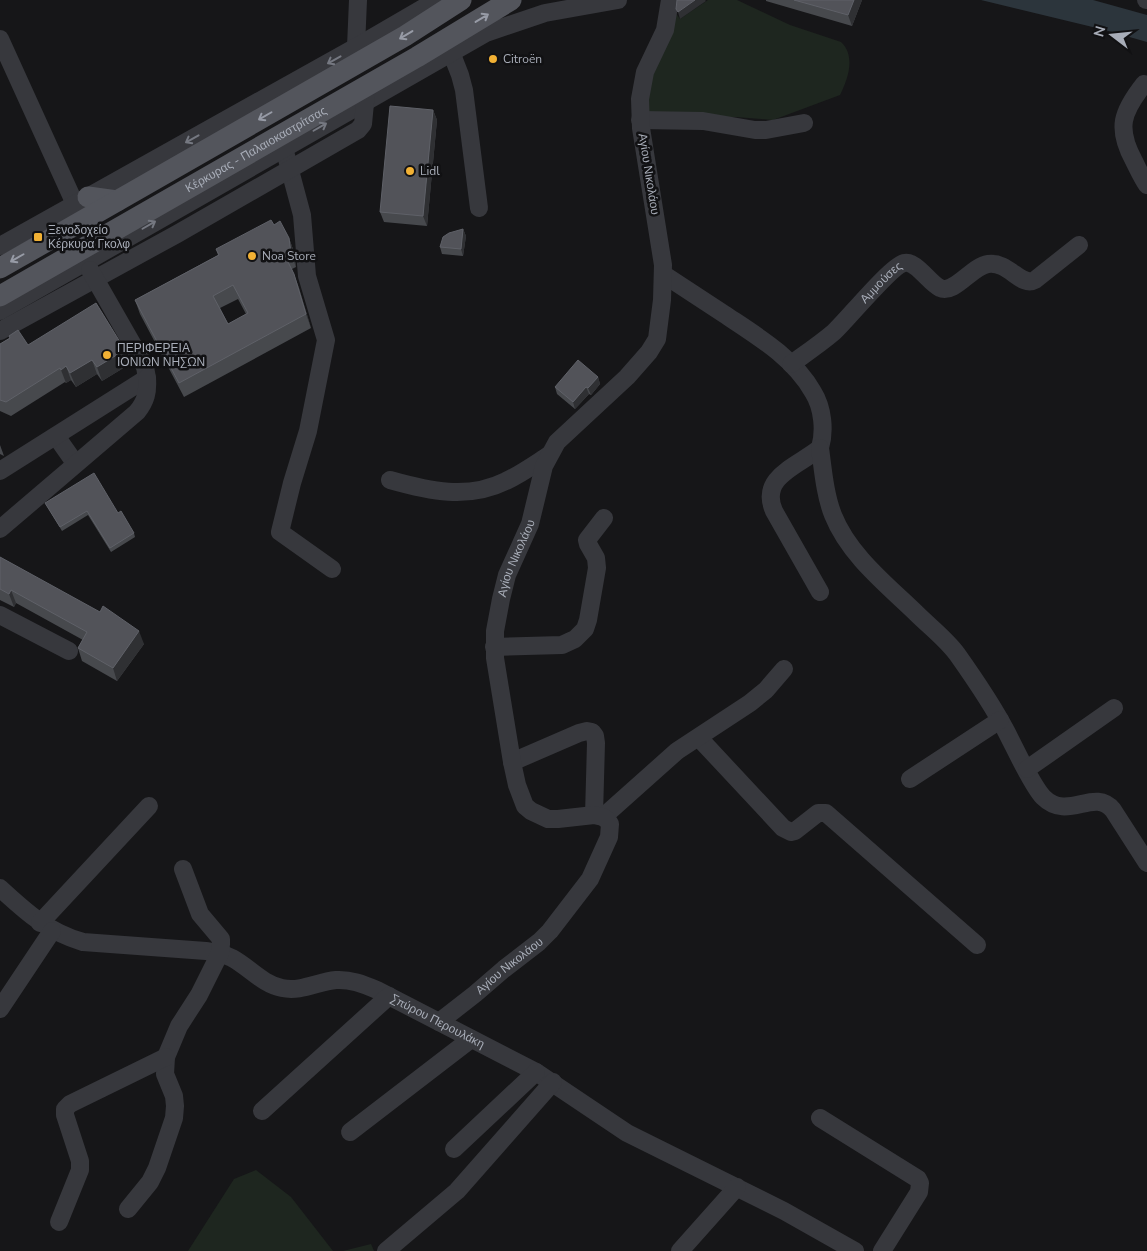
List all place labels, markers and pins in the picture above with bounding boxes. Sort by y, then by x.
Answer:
place label: Citroën [503,51,542,67]
marker: Citroën [487,53,499,65]
place label: Lidl [420,163,440,179]
marker: Lidl [404,165,416,177]
place label: Ξενοδοχείο Κέρκυρα Γκολφ [48,222,130,252]
marker: Ξενοδοχείο Κέρκυρα Γκολφ [32,231,44,243]
place label: Noa Store [262,248,316,264]
marker: Noa Store [246,250,258,262]
place label: ΠΕΡΙΦΕΡΕΙΑ ΙΟΝΙΩΝ ΝΗΣΩΝ [117,340,205,370]
marker: ΠΕΡΙΦΕΡΕΙΑ ΙΟΝΙΩΝ ΝΗΣΩΝ [101,349,113,361]

